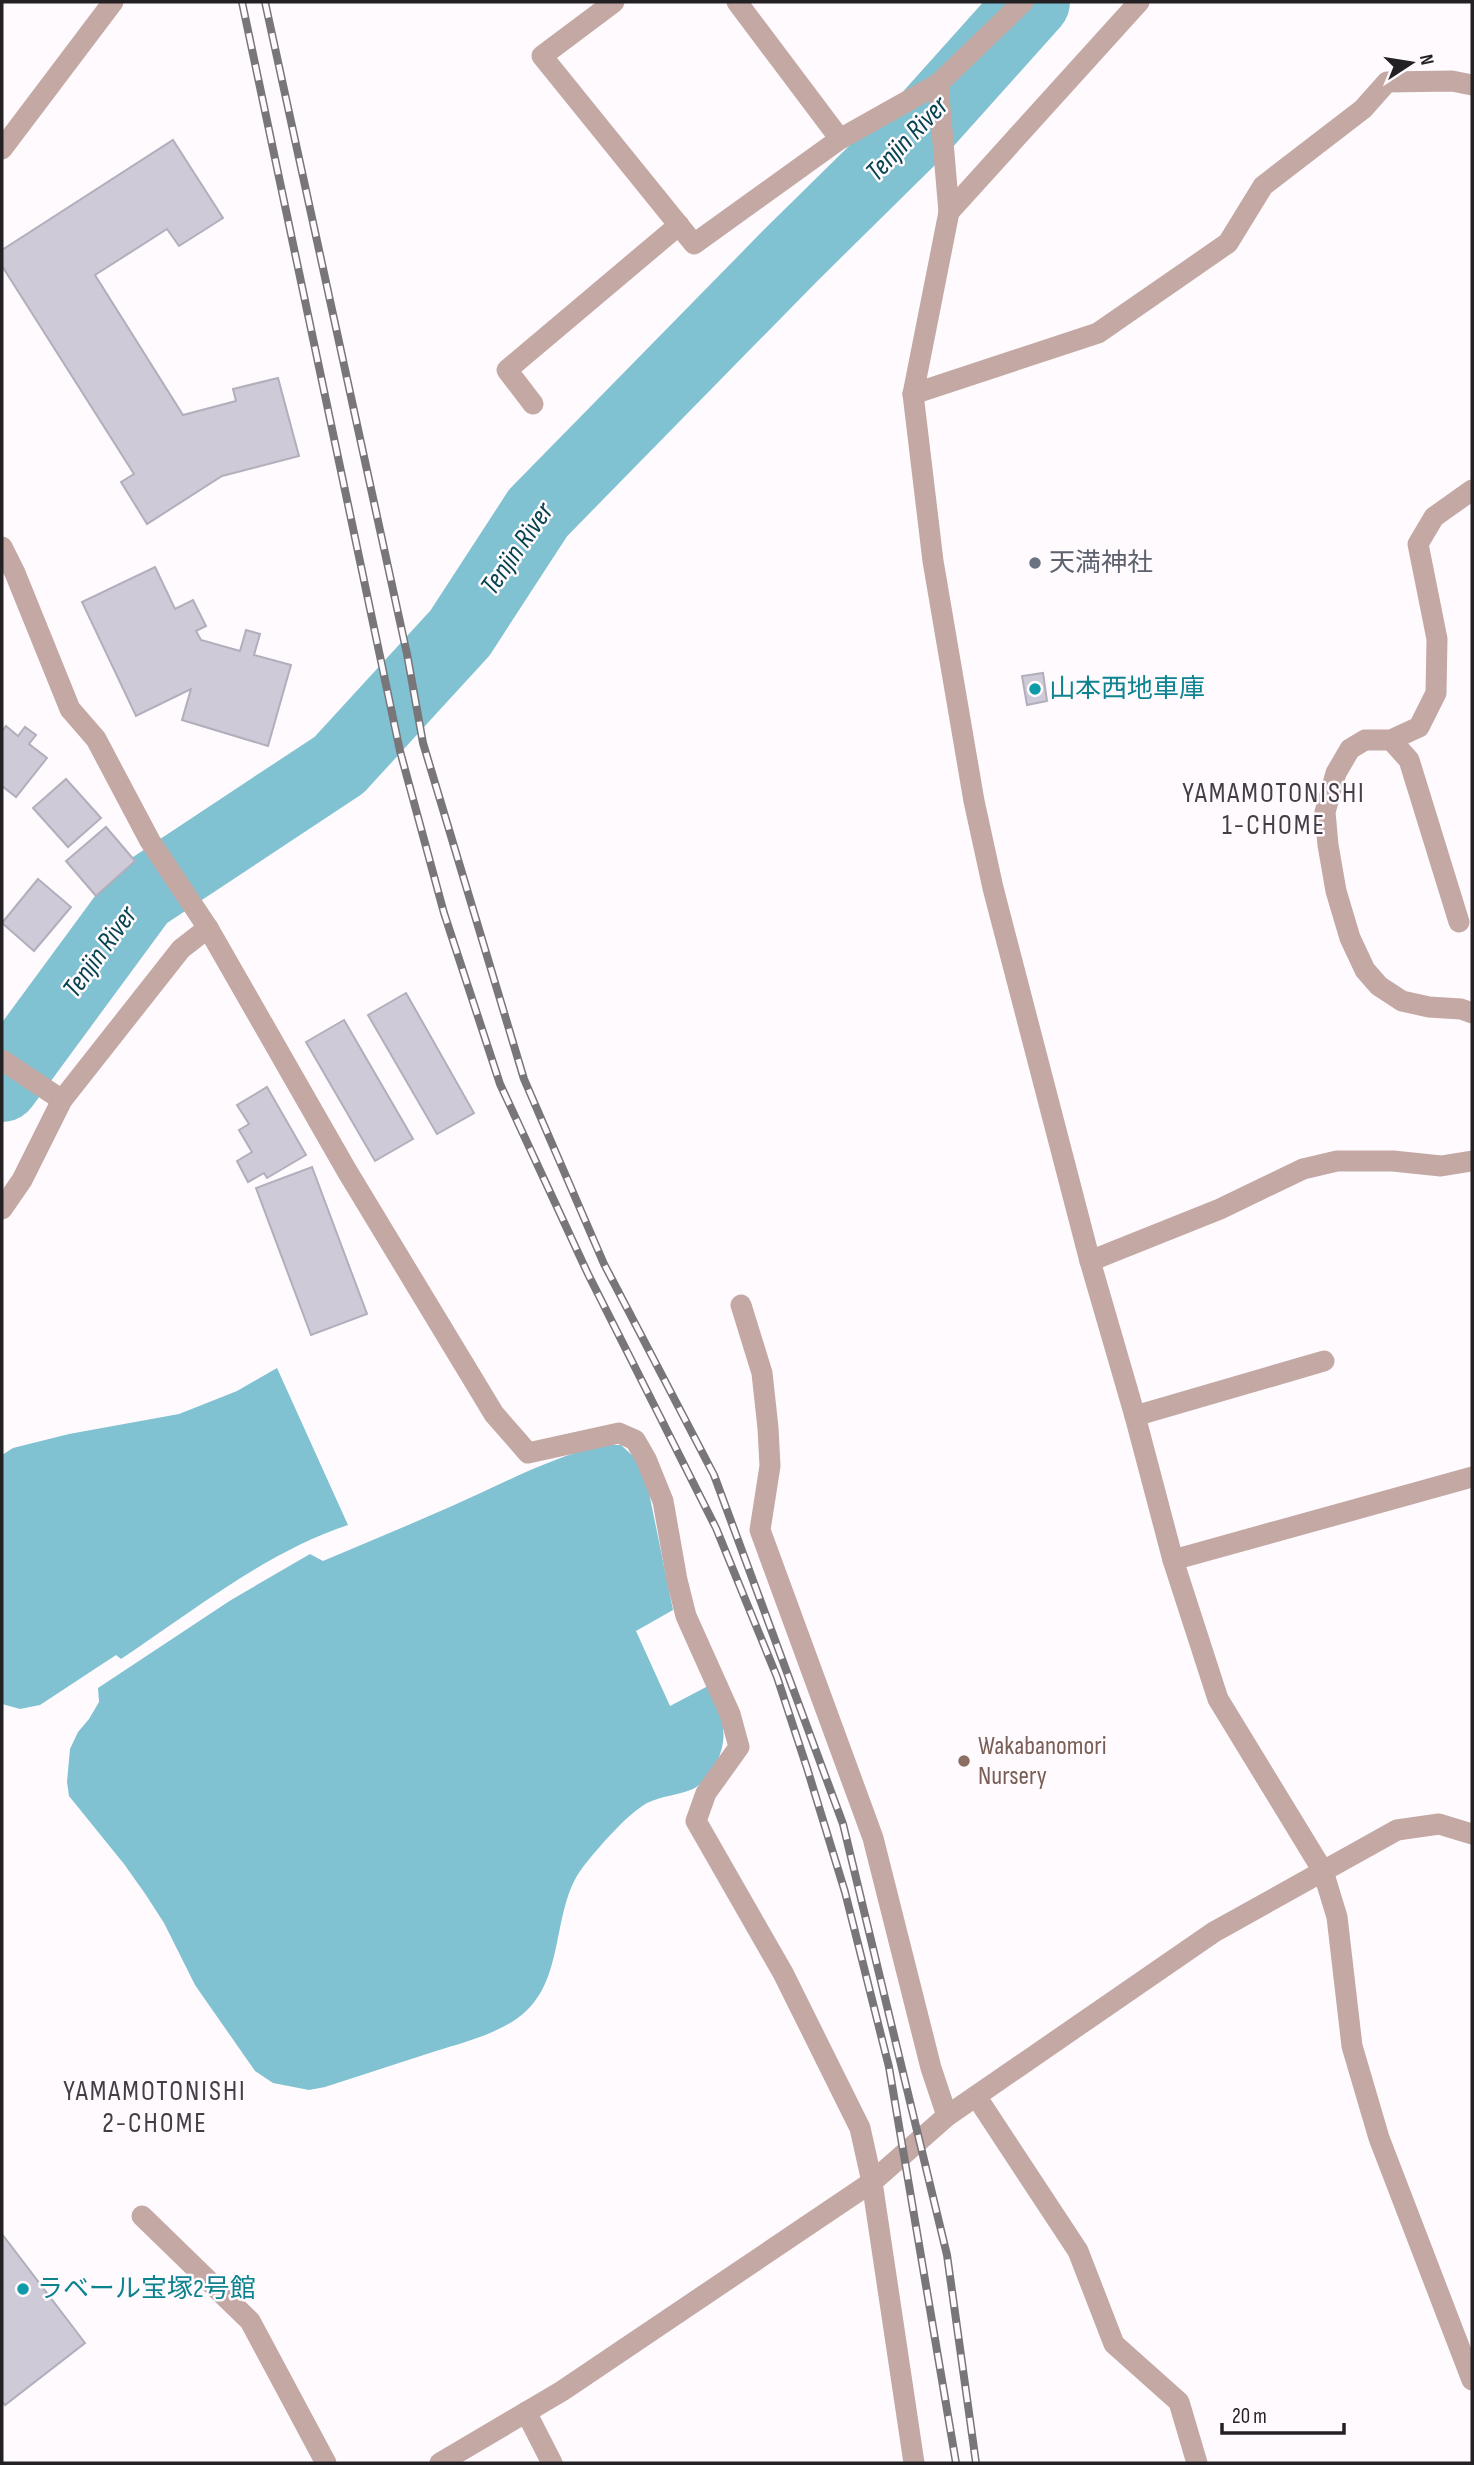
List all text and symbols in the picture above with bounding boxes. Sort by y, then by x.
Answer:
north arrow [1376,28,1446,98]
text: N [1414,52,1438,67]
water label: Tenjin River [859,89,956,188]
water label: Tenjin River [473,496,561,601]
place label: 天満神社 [1049,548,1153,579]
marker: 天満神社 [1027,555,1043,571]
place label: 山本西地車庫 [1049,674,1205,705]
marker: 山本西地車庫 [1027,681,1043,697]
district label: YAMAMOTONISHI 1-CHOME [1182,777,1366,842]
water label: Tenjin River [56,899,145,1004]
place label: Wakabanomori Nursery [978,1731,1107,1792]
marker: Wakabanomori Nursery [956,1753,972,1769]
district label: YAMAMOTONISHI 2-CHOME [63,2075,247,2140]
place label: ラベール宝塚2号館 [37,2274,256,2305]
marker: ラベール宝塚2号館 [15,2281,31,2297]
scale bar [1222,2392,1344,2436]
text: 20 m [1232,2404,1267,2429]

